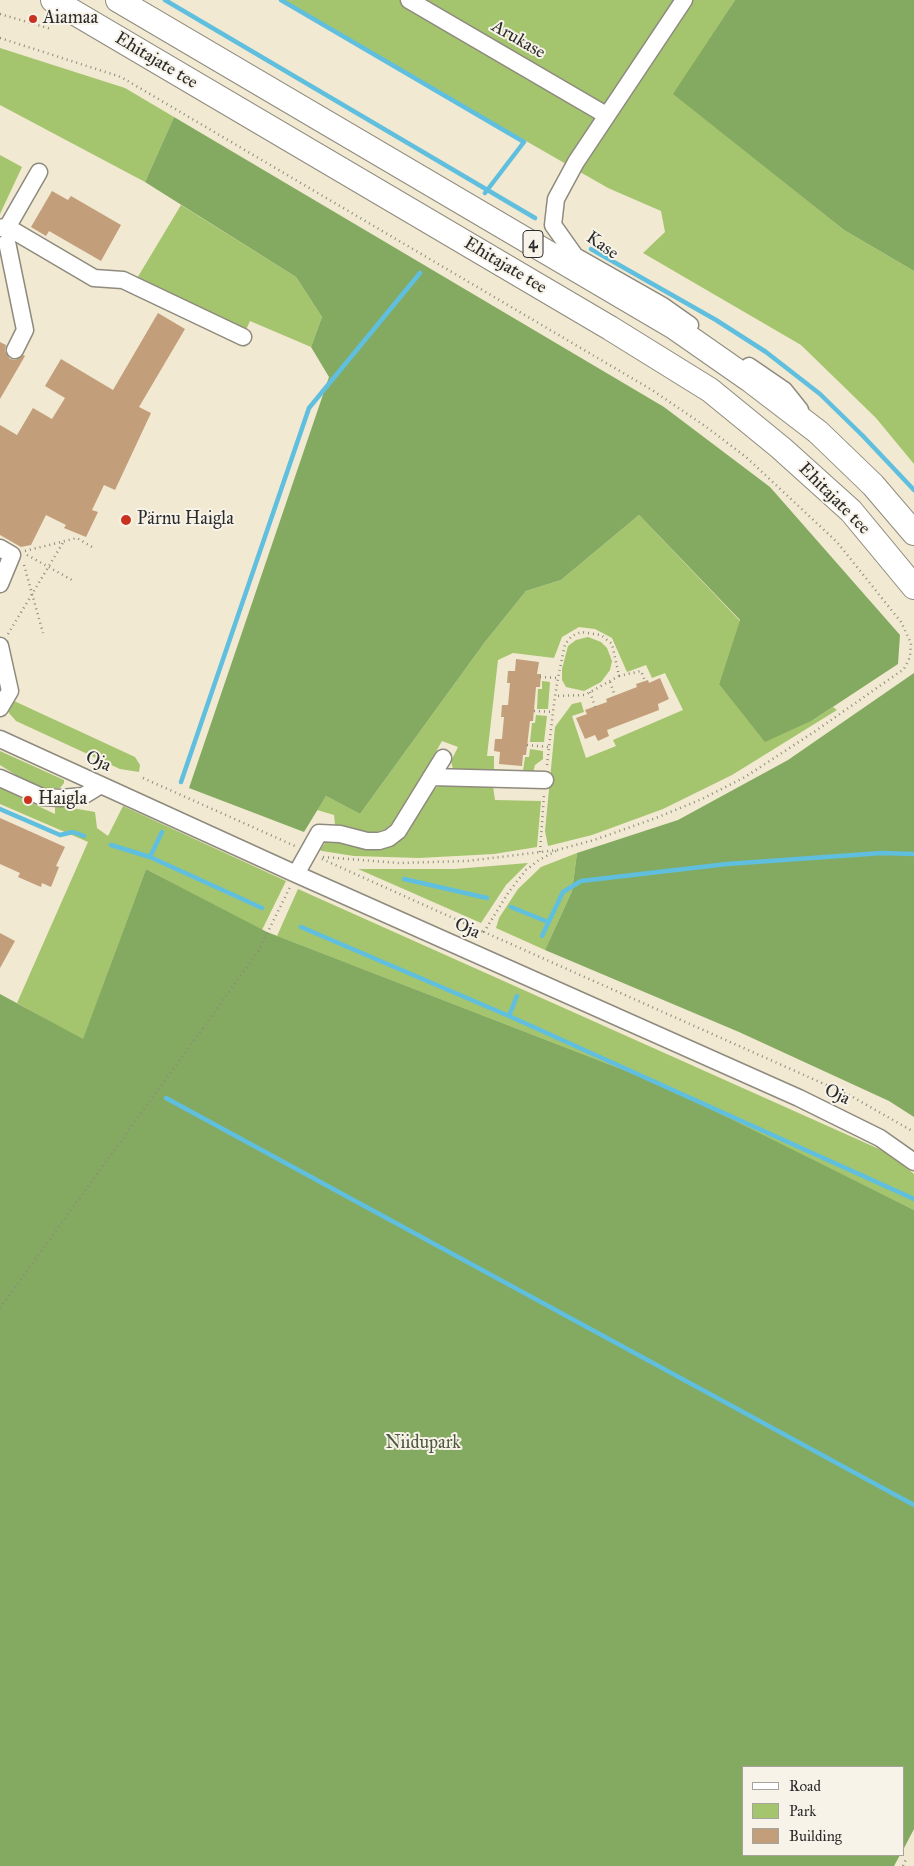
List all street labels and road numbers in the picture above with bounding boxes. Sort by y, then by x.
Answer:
street label: Arukase [487,16,549,64]
street label: Ehitajate tee [111,28,201,94]
street label: Kase [582,227,622,265]
road number: 4 [523,230,543,258]
street label: Ehitajate tee [460,233,550,299]
street label: Ehitajate tee [794,459,874,539]
street label: Oja [82,747,114,777]
street label: Oja [451,914,483,944]
street label: Oja [821,1080,853,1110]

